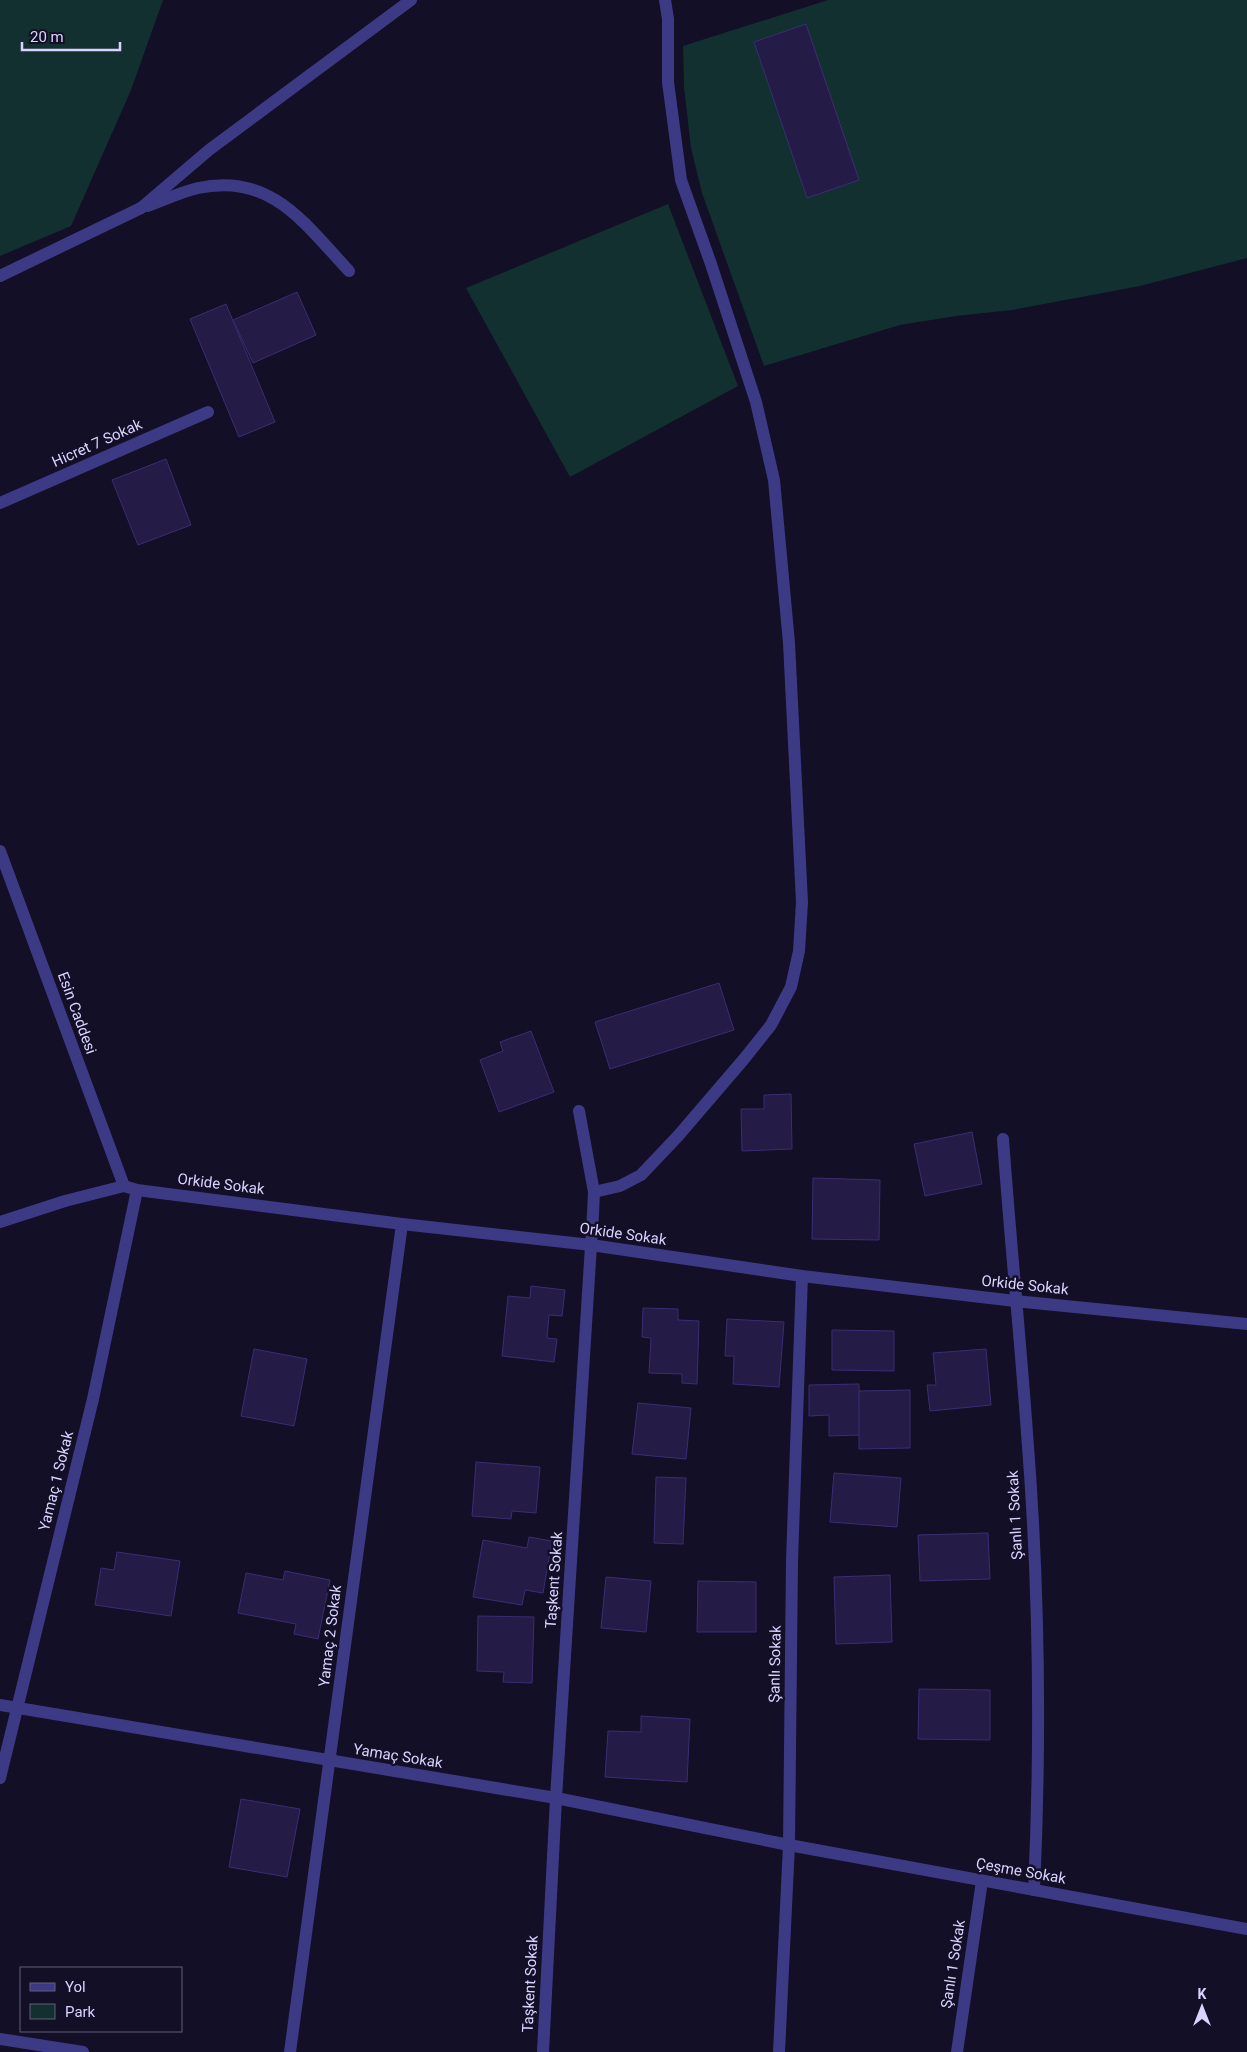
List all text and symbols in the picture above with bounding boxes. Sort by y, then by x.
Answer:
scale bar [22,20,120,52]
text: 20 m [30,28,64,46]
street label: Hicret 7 Sokak [49,415,145,471]
street label: Esin Caddesi [54,969,100,1057]
street label: Orkide Sokak [176,1170,266,1198]
street label: Orkide Sokak [578,1219,668,1249]
street label: Orkide Sokak [980,1271,1070,1299]
street label: Yamaç 1 Sokak [35,1429,77,1533]
street label: Şanlı 1 Sokak [1004,1469,1026,1560]
street label: Taşkent Sokak [542,1531,566,1629]
street label: Yamaç 2 Sokak [315,1584,345,1688]
street label: Şanlı Sokak [765,1625,785,1703]
street label: Yamaç Sokak [352,1740,444,1772]
street label: Çeşme Sokak [975,1854,1068,1888]
street label: Şanlı 1 Sokak [937,1918,969,2010]
street label: Taşkent Sokak [518,1935,542,2033]
legend [20,1967,182,2032]
text: Yol [65,1978,86,1996]
north arrow [1177,1982,1227,2032]
text: K [1198,1986,1207,2002]
text: Park [65,2003,96,2021]

